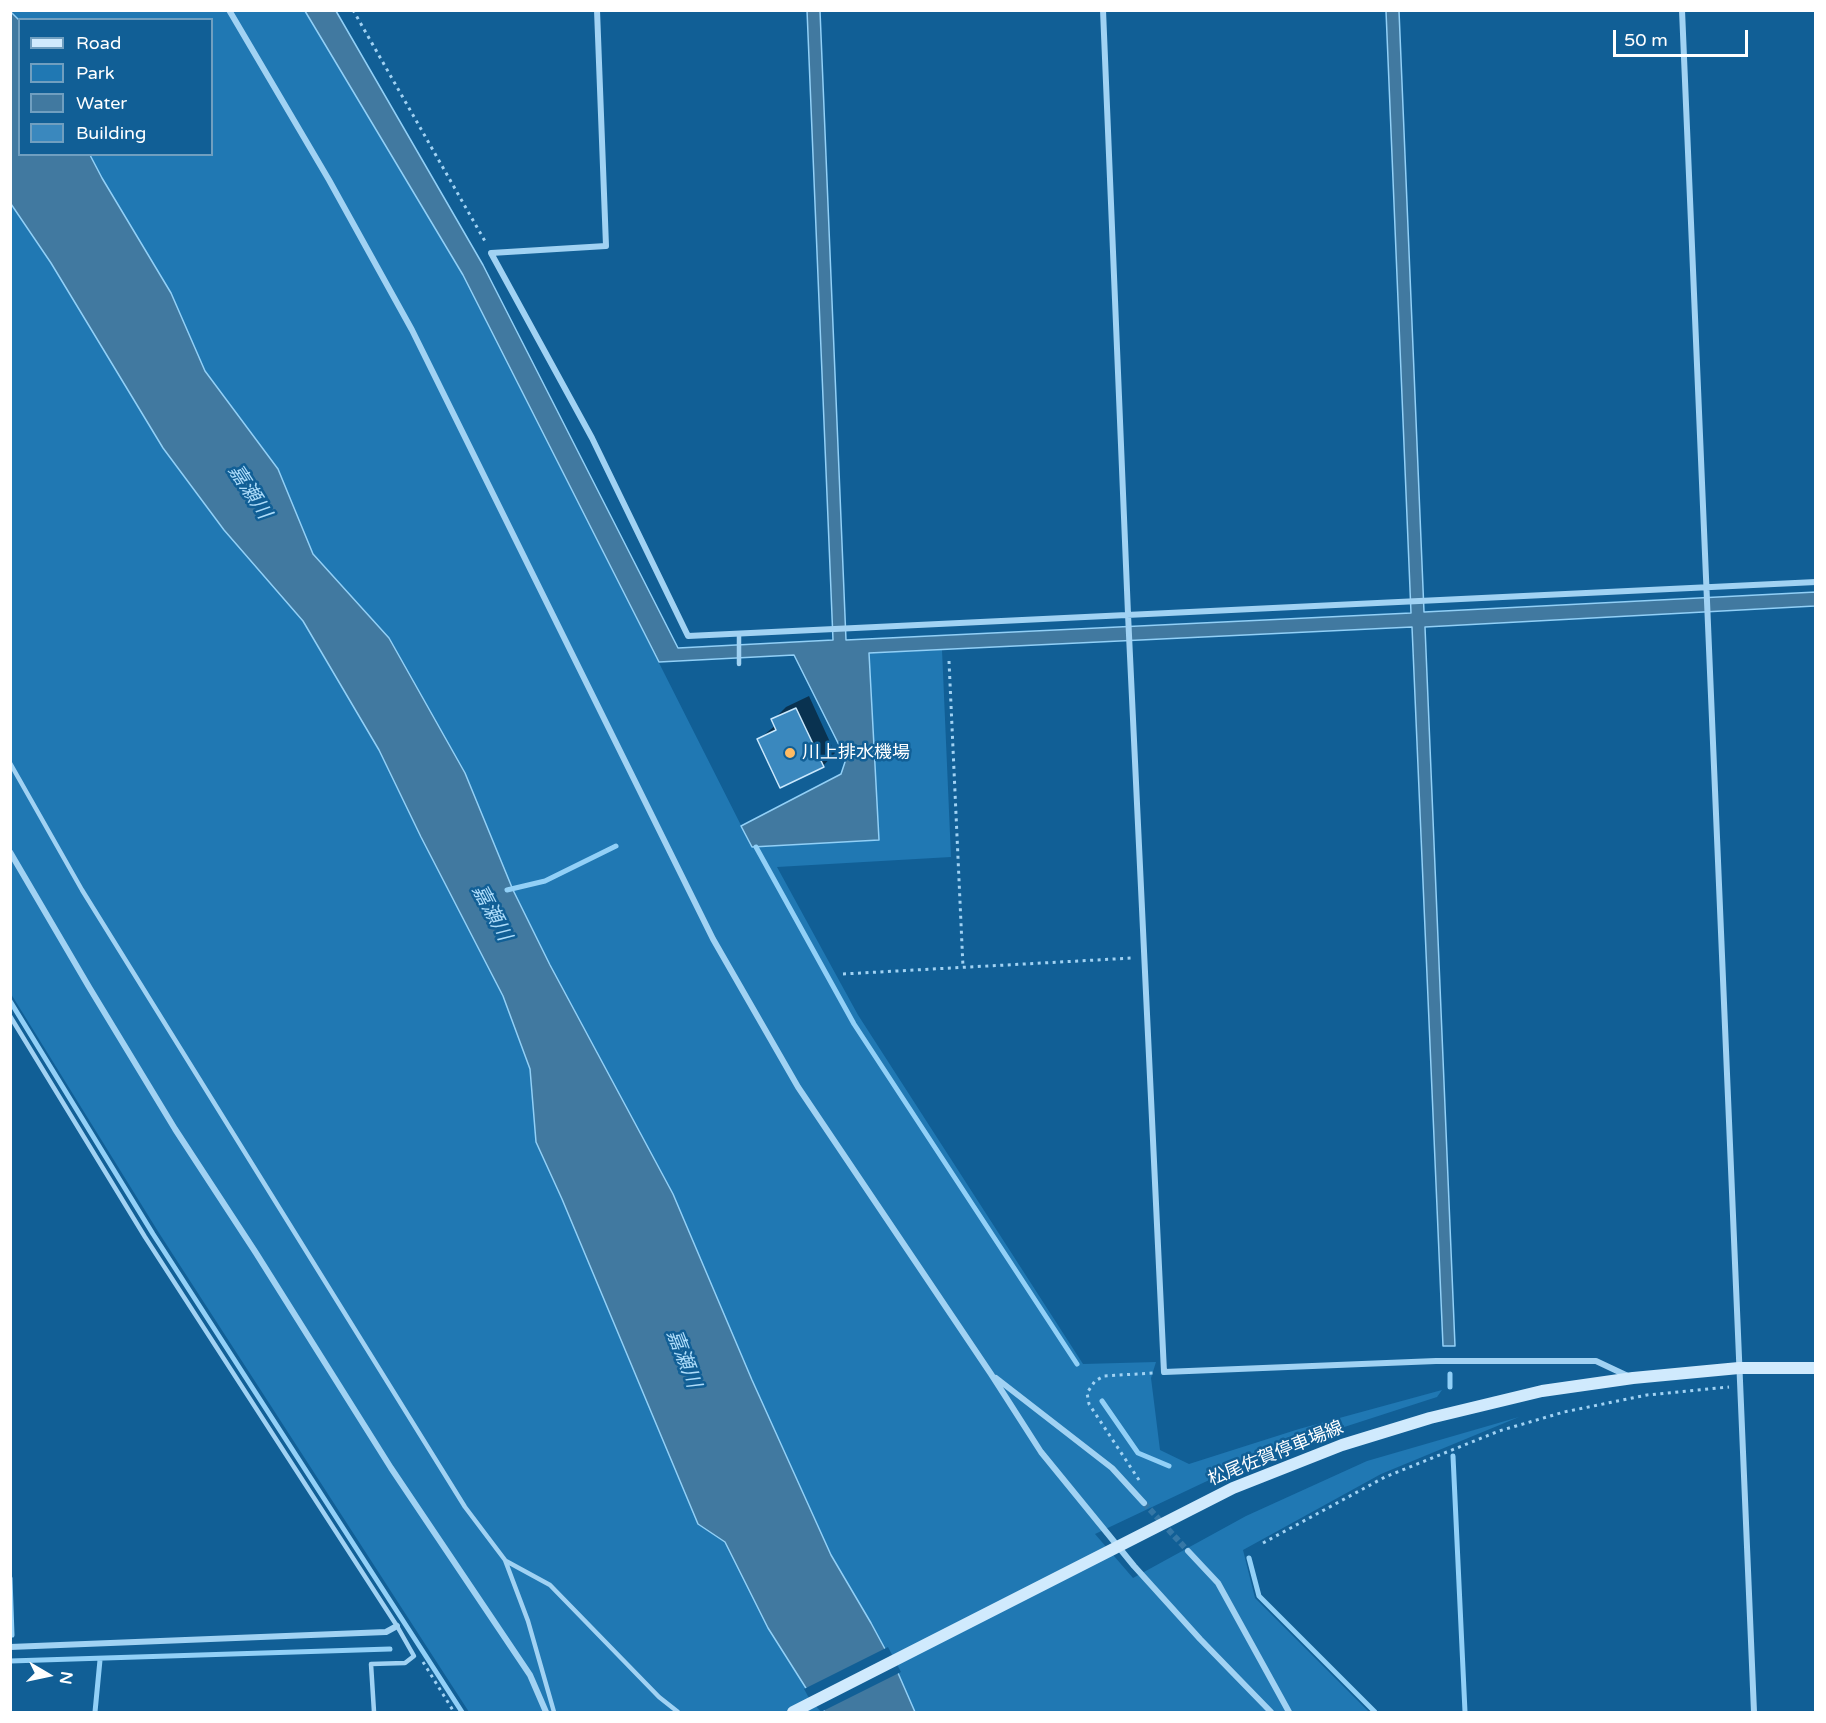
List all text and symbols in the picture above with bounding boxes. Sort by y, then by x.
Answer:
legend [18,18,213,156]
scale bar [1616,18,1751,56]
text: 50 m [1624,29,1668,51]
text: Road [76,32,121,54]
text: Park [76,62,114,84]
text: Water [76,92,127,114]
text: Building [76,122,146,144]
water label: 嘉瀬川 [223,460,275,524]
place label: 川上排水機場 [802,742,910,764]
marker: 川上排水機場 [783,746,797,760]
water label: 嘉瀬川 [466,881,516,945]
water label: 嘉瀬川 [661,1327,705,1391]
street label: 松尾佐賀停車場線 [1205,1417,1347,1491]
north arrow [18,1645,78,1705]
text: N [55,1670,77,1686]

